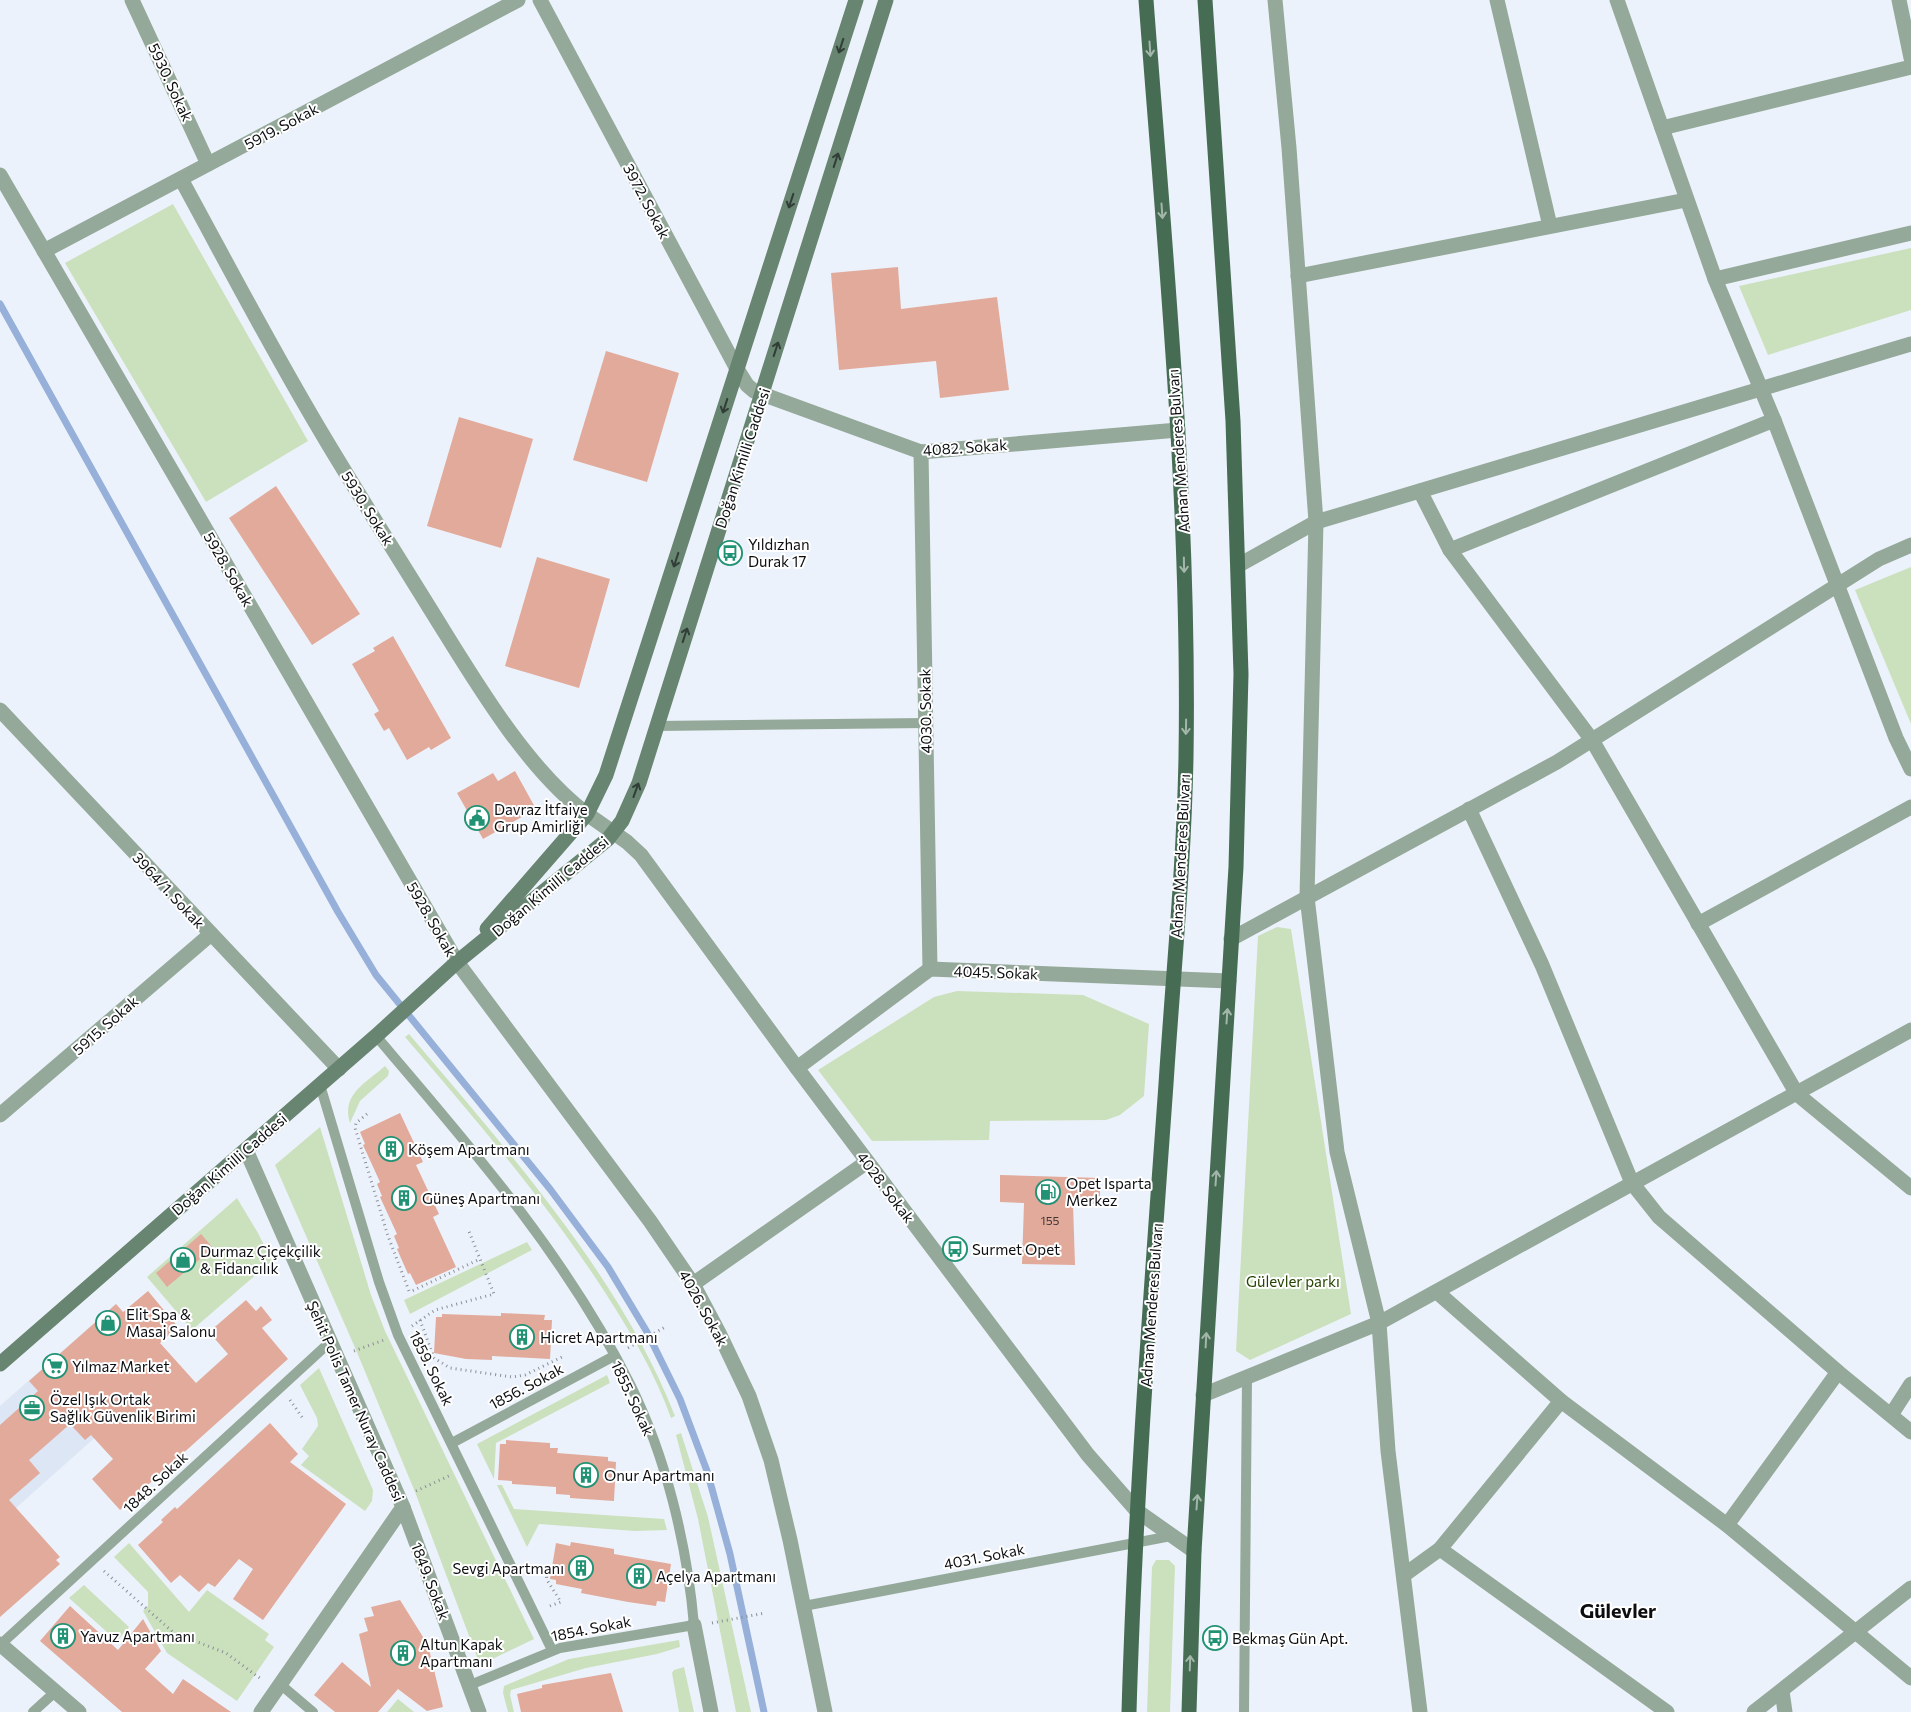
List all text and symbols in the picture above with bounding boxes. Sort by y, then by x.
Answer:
one-way arrow [836,38,846,54]
street label: 5930. Sokak [145,40,197,124]
one-way arrow [1145,40,1154,56]
street label: 5919. Sokak [241,99,321,153]
one-way arrow [831,153,841,169]
street label: 3972. Sokak [620,161,674,241]
one-way arrow [786,193,796,209]
one-way arrow [1157,202,1166,218]
one-way arrow [772,341,781,357]
street label: Adnan Menderes Bulvarı [1163,368,1193,534]
street label: Doğan Kimilli Caddesi [711,386,773,530]
one-way arrow [720,397,730,413]
street label: 4082. Sokak [922,435,1008,459]
street label: 5930. Sokak [338,468,398,548]
street label: 5928. Sokak [200,529,258,609]
place label: Yıldızhan Durak 17 [748,535,810,570]
bus stop icon: Yıldızhan Durak 17 [717,540,743,566]
one-way arrow [670,552,680,568]
one-way arrow [1180,557,1189,573]
one-way arrow [681,627,691,643]
street label: 4030. Sokak [915,668,935,754]
one-way arrow [1181,719,1191,735]
street label: Adnan Menderes Bulvarı [1167,773,1193,939]
one-way arrow [632,782,641,798]
place label: Davraz İtfaiye Grup Amirliği [494,800,588,835]
public building icon: Davraz İtfaiye Grup Amirliği [464,805,490,831]
street label: Doğan Kimilli Caddesi [488,832,612,940]
street label: 3964/1. Sokak [129,848,209,932]
street label: 5928. Sokak [403,879,461,959]
street label: 4045. Sokak [953,962,1039,982]
street label: 5915. Sokak [69,992,141,1058]
one-way arrow [1222,1008,1231,1024]
street label: Doğan Kimilli Caddesi [168,1109,290,1219]
building icon: Köşem Apartmanı [378,1136,404,1162]
place label: Köşem Apartmanı [408,1140,530,1158]
street label: 4028. Sokak [853,1148,919,1226]
one-way arrow [1212,1170,1221,1186]
place label: Opet Isparta Merkez [1066,1174,1152,1209]
fuel station icon: Opet Isparta Merkez [1035,1179,1061,1205]
building icon: Güneş Apartmanı [391,1185,417,1211]
place label: Güneş Apartmanı [422,1189,540,1207]
house number: 155 [1041,1213,1060,1227]
street label: Adnan Menderes Bulvarı [1136,1222,1166,1388]
bus stop icon: Surmet Opet [942,1236,968,1262]
place label: Surmet Opet [972,1240,1060,1258]
place label: Durmaz Çiçekçilik & Fidancılık [200,1242,321,1277]
shop icon: Durmaz Çiçekçilik & Fidancılık [170,1247,196,1273]
street label: 4026. Sokak [676,1267,732,1349]
park label: Gülevler parkı [1246,1272,1340,1290]
street label: Şehit Polis Tamer Nuray Caddesi [304,1298,408,1504]
place label: Elit Spa & Masaj Salonu [126,1305,216,1340]
shop icon: Elit Spa & Masaj Salonu [95,1310,121,1336]
building icon: Hicret Apartmanı [509,1324,535,1350]
street label: 1859. Sokak [406,1328,458,1408]
place label: Hicret Apartmanı [540,1328,658,1346]
one-way arrow [1202,1332,1211,1348]
supermarket icon: Yılmaz Market [42,1353,68,1379]
place label: Yılmaz Market [72,1357,170,1375]
street label: 1855. Sokak [608,1358,658,1438]
street label: 1856. Sokak [486,1359,566,1413]
place label: Özel Işık Ortak Sağlık Güvenlik Birimi [50,1390,196,1425]
office icon: Özel Işık Ortak Sağlık Güvenlik Birimi [19,1395,45,1421]
street label: 1848. Sokak [119,1448,191,1516]
building icon: Onur Apartmanı [573,1462,599,1488]
place label: Onur Apartmanı [604,1466,715,1484]
one-way arrow [1192,1494,1201,1510]
street label: 4031. Sokak [942,1539,1026,1573]
street label: 1849. Sokak [408,1540,454,1622]
building icon: Sevgi Apartmanı [568,1555,594,1581]
place label: Sevgi Apartmanı [453,1559,564,1577]
building icon: Açelya Apartmanı [626,1563,652,1589]
place label: Açelya Apartmanı [656,1567,776,1585]
district label: Gülevler [1580,1598,1656,1622]
street label: 1854. Sokak [549,1611,633,1645]
building icon: Yavuz Apartmanı [50,1623,76,1649]
bus stop icon: Bekmaş Gün Apt. [1202,1625,1228,1651]
place label: Yavuz Apartmanı [80,1627,195,1645]
place label: Bekmaş Gün Apt. [1232,1629,1348,1647]
place label: Altun Kapak Apartmanı [420,1635,503,1670]
building icon: Altun Kapak Apartmanı [390,1640,416,1666]
one-way arrow [1186,1656,1195,1672]

